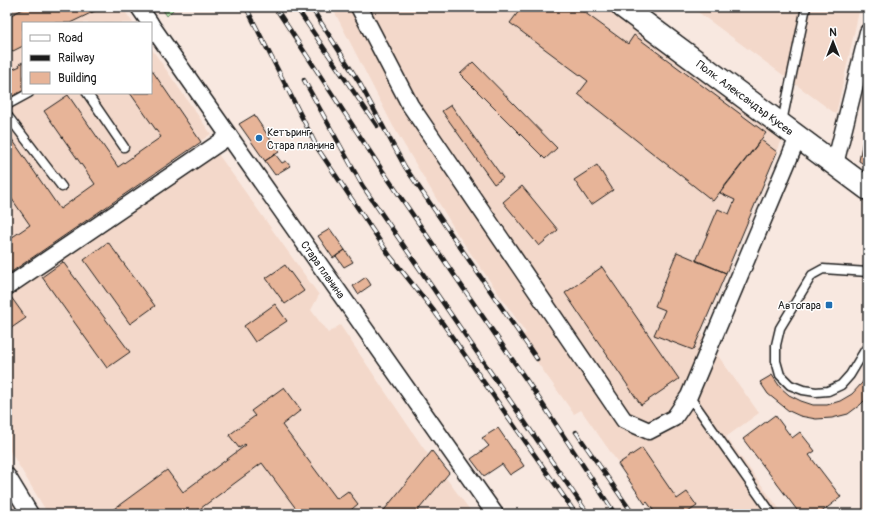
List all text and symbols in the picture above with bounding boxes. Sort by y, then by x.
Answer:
legend [22,22,152,94]
north arrow [813,22,853,62]
text: N [829,26,837,39]
text: Road [58,31,83,46]
text: Railway [58,51,94,66]
street label: Полк. Александър Кусев [694,58,796,138]
text: Building [58,71,97,86]
place label: Кетъринг Стара планина [267,126,335,152]
marker: Кетъринг Стара планина [254,133,264,143]
street label: Стара планина [298,238,347,301]
place label: Автогара [778,299,821,312]
marker: Автогара [824,300,834,310]

